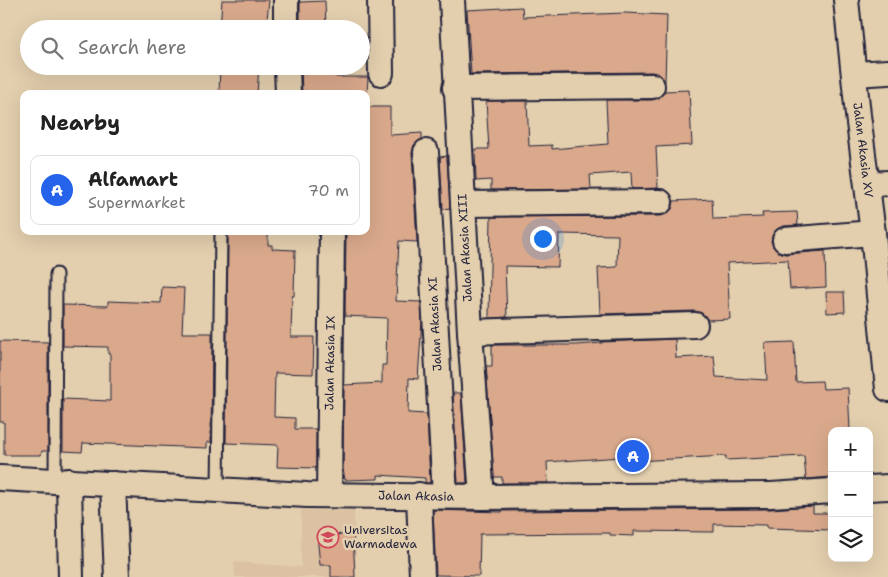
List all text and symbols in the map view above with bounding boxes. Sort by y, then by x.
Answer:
search box [20,20,370,75]
icon: search [38,34,66,62]
text: Search here [78,35,187,60]
street label: Jalan Akasia XV [849,101,877,199]
text: Nearby [40,109,120,137]
text: Alfamart [88,167,178,192]
text: A [51,180,63,201]
text: 70 m [308,180,349,201]
text: Supermarket [88,192,185,213]
street label: Jalan Akasia XIII [454,193,476,302]
your location [530,226,556,252]
street label: Jalan Akasia XI [425,276,445,372]
street label: Jalan Akasia IX [321,315,339,410]
map controls [828,427,873,562]
button: + [828,427,873,472]
pin: A [617,437,649,475]
button: − [828,472,873,517]
street label: Jalan Akasia [378,487,455,505]
button: layers [828,517,873,562]
place label: Universitas Warmadewa [344,522,418,552]
school or university icon: Universitas Warmadewa [316,525,340,549]

